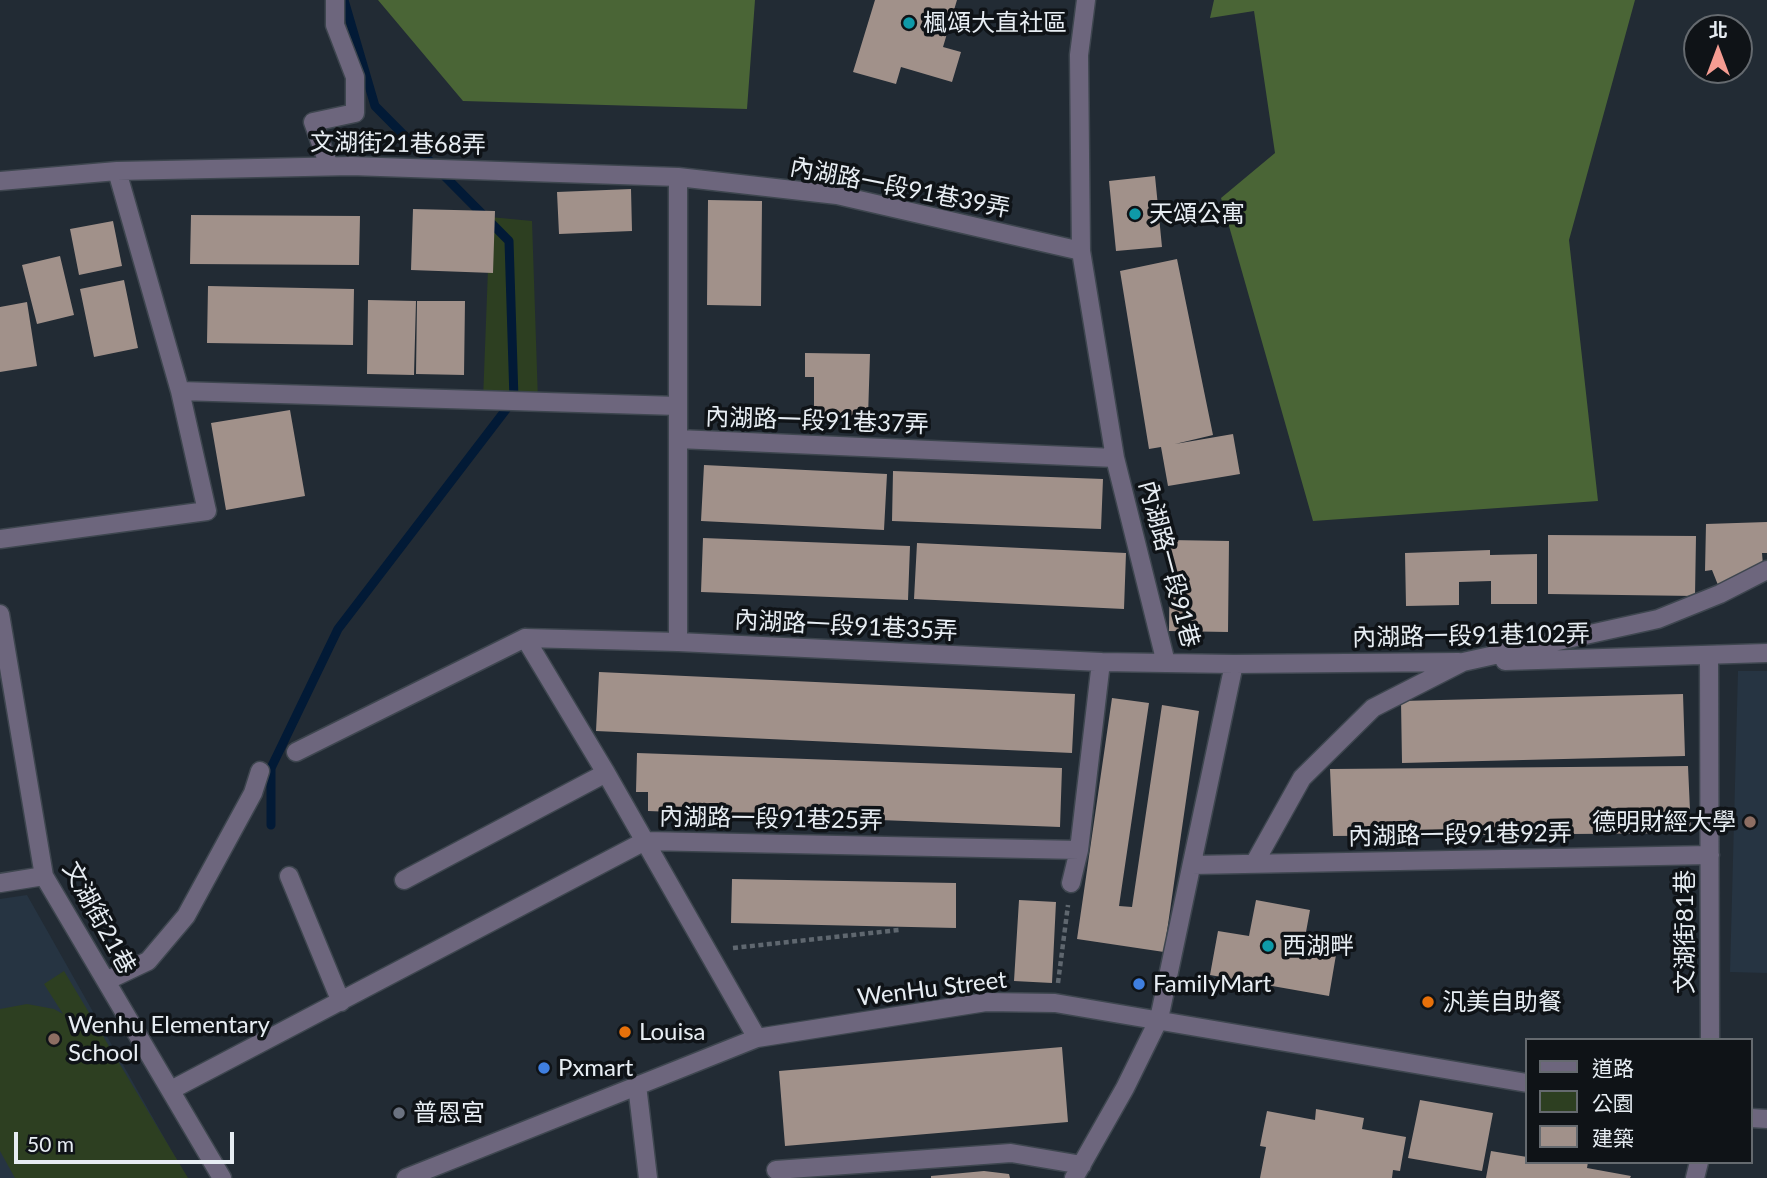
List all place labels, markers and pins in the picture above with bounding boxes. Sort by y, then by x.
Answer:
place label: 楓頌大直社區 [923,9,1067,37]
marker: 楓頌大直社區 [901,15,917,31]
place label: 天頌公寓 [1149,200,1245,228]
marker: 天頌公寓 [1127,206,1143,222]
place label: 德明財經大學 [1592,808,1736,836]
marker: 德明財經大學 [1742,814,1758,830]
place label: 西湖畔 [1282,932,1354,960]
marker: 西湖畔 [1260,938,1276,954]
place label: FamilyMart [1153,970,1271,998]
marker: FamilyMart [1131,976,1147,992]
place label: 汎美自助餐 [1442,988,1562,1016]
marker: 汎美自助餐 [1420,994,1436,1010]
place label: Wenhu Elementary School [68,1011,270,1067]
place label: Louisa [639,1018,706,1046]
marker: Louisa [617,1024,633,1040]
marker: Wenhu Elementary School [46,1031,62,1047]
place label: Pxmart [558,1054,633,1082]
marker: Pxmart [536,1060,552,1076]
place label: 普恩宮 [413,1099,485,1127]
marker: 普恩宮 [391,1105,407,1121]

